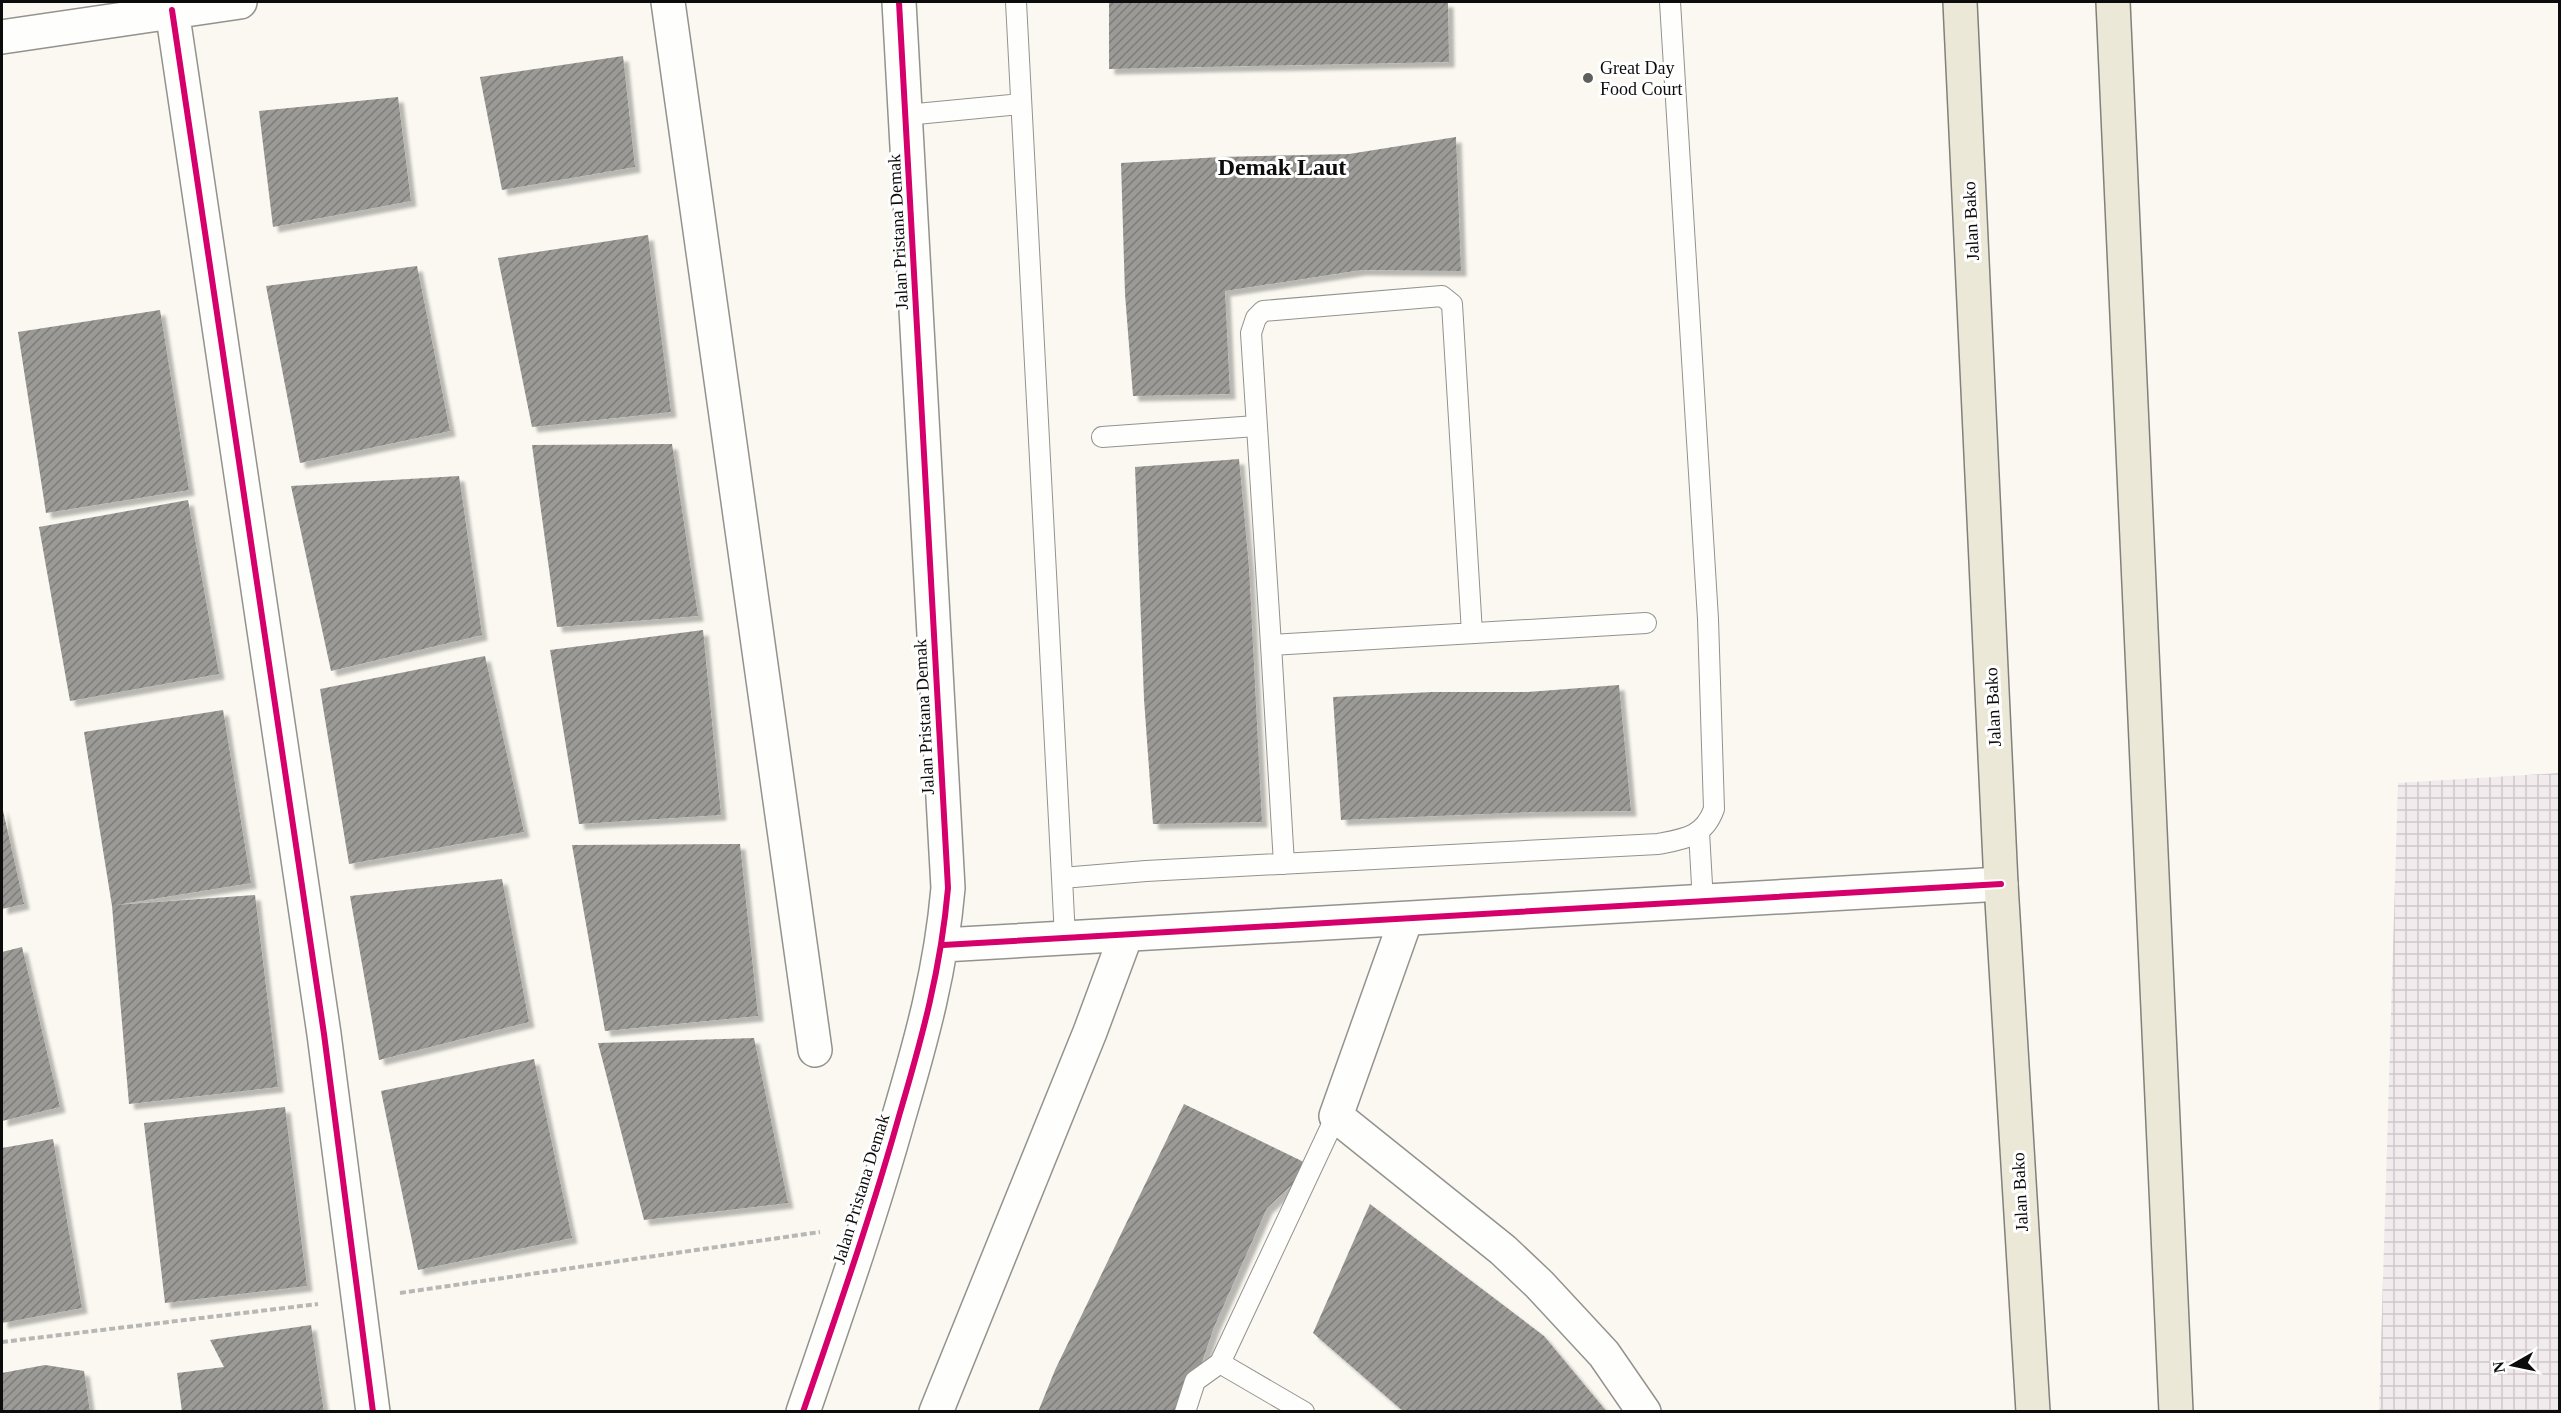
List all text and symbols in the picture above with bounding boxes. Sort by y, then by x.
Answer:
place label: Great Day Food Court [1600,58,1683,99]
marker: Great Day Food Court [1581,71,1595,85]
street label: Jalan Pristana Demak [884,154,912,310]
district label: Demak Laut [1218,154,1346,180]
street label: Jalan Bako [1959,181,1983,261]
street label: Jalan Pristana Demak [910,639,938,795]
street label: Jalan Bako [1981,667,2005,747]
street label: Jalan Pristana Demak [829,1112,893,1266]
street label: Jalan Bako [2008,1152,2032,1232]
north arrow [2483,1335,2543,1395]
text: N [2489,1360,2508,1374]

